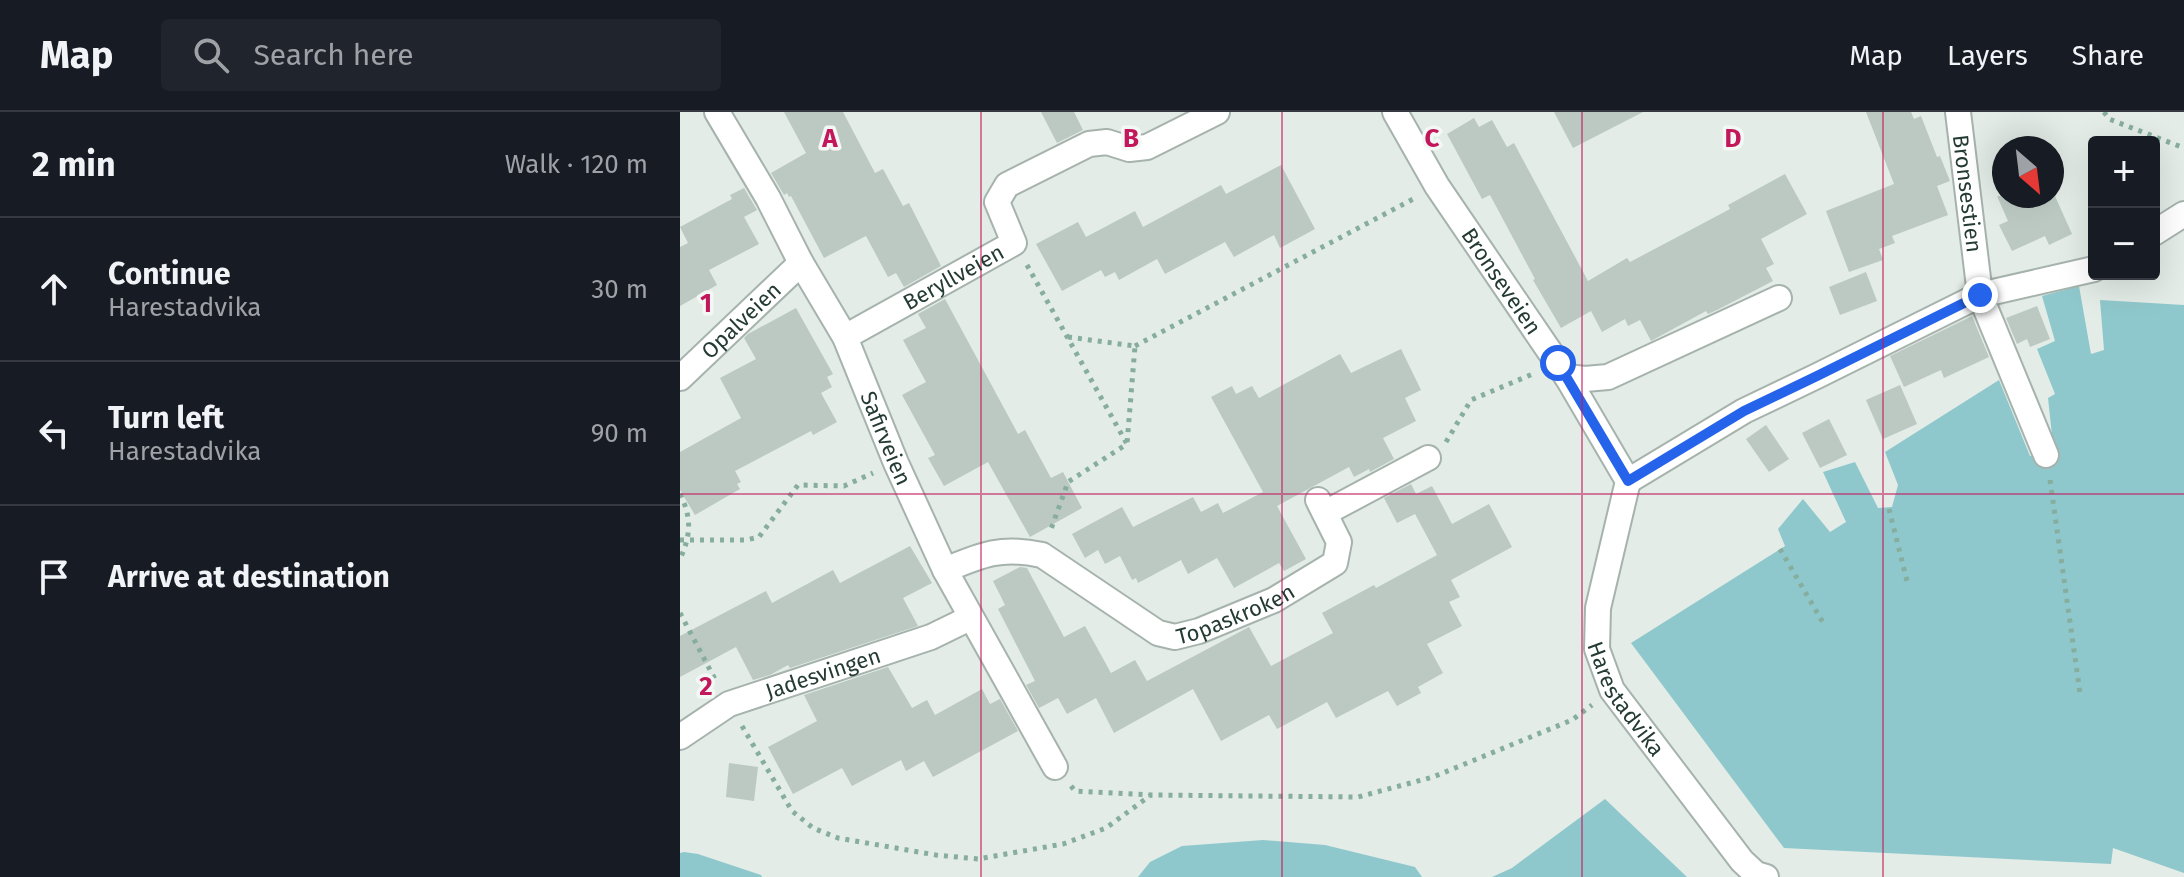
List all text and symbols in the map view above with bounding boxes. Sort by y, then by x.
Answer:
search box [161,19,721,91]
text: Map [40,32,113,78]
icon: search [189,33,233,77]
text: Search here [253,37,414,73]
text: Map [1849,39,1903,72]
text: Layers [1947,39,2028,72]
text: Share [2072,39,2144,72]
text: A [821,123,838,154]
text: B [1123,123,1139,154]
text: C [1425,123,1440,154]
text: D [1725,123,1742,154]
street label: Bronsestien [1947,133,1988,254]
north arrow [1992,136,2064,208]
map controls [2088,136,2160,280]
button: + [2088,136,2160,208]
text: 2 min [32,144,116,185]
text: Walk · 120 m [505,149,648,180]
button: − [2088,208,2160,280]
street label: Bronseveien [1455,223,1547,340]
street label: Beryllveien [898,238,1009,316]
text: Continue [108,256,231,292]
icon: ahead [32,267,76,311]
text: 30 m [591,274,648,305]
street label: Opalveien [696,276,787,365]
route end [1962,277,1998,313]
text: 1 [700,288,712,319]
text: Harestadvika [108,292,261,323]
route start [1540,345,1576,381]
street label: Safirveien [854,387,917,489]
text: Turn left [108,400,224,436]
icon: left [32,411,76,455]
text: 90 m [591,418,648,449]
text: Harestadvika [108,436,261,467]
icon: arrive [32,555,76,599]
text: Arrive at destination [108,559,390,595]
street label: Topaskroken [1173,578,1300,650]
street label: Harestadvika [1581,638,1670,762]
street label: Jadesvingen [762,642,884,705]
text: 2 [699,671,713,702]

